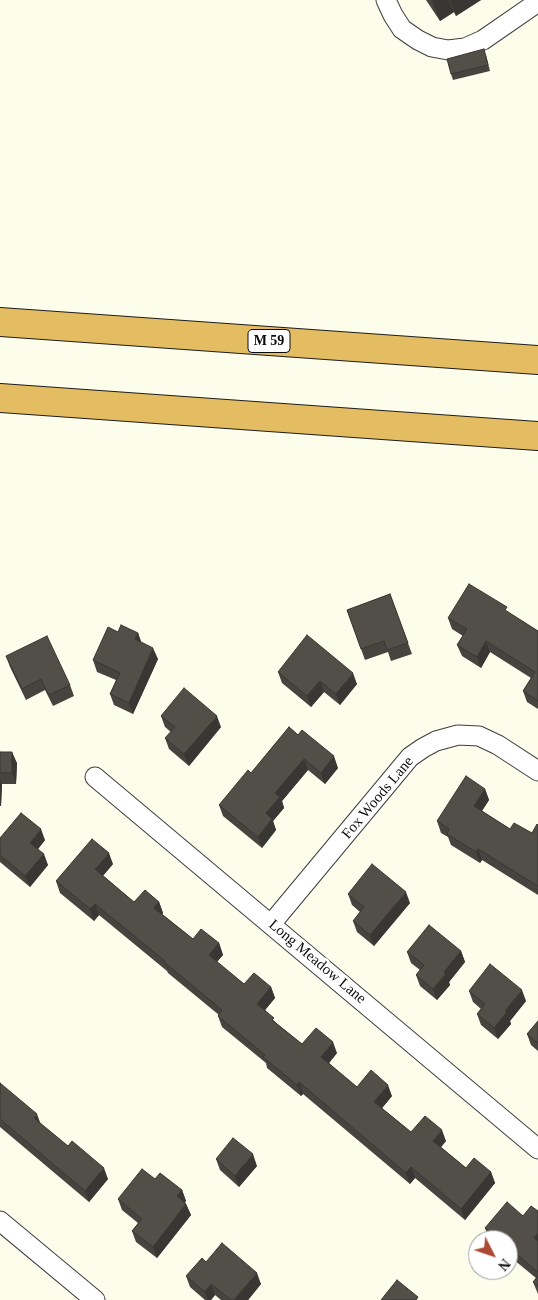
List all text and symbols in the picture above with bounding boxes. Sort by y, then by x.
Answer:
road number: M 59 [248,330,290,352]
street label: Fox Woods Lane [338,753,418,843]
street label: Long Meadow Lane [265,916,369,1008]
north arrow [468,1230,518,1280]
text: N [495,1256,513,1273]

